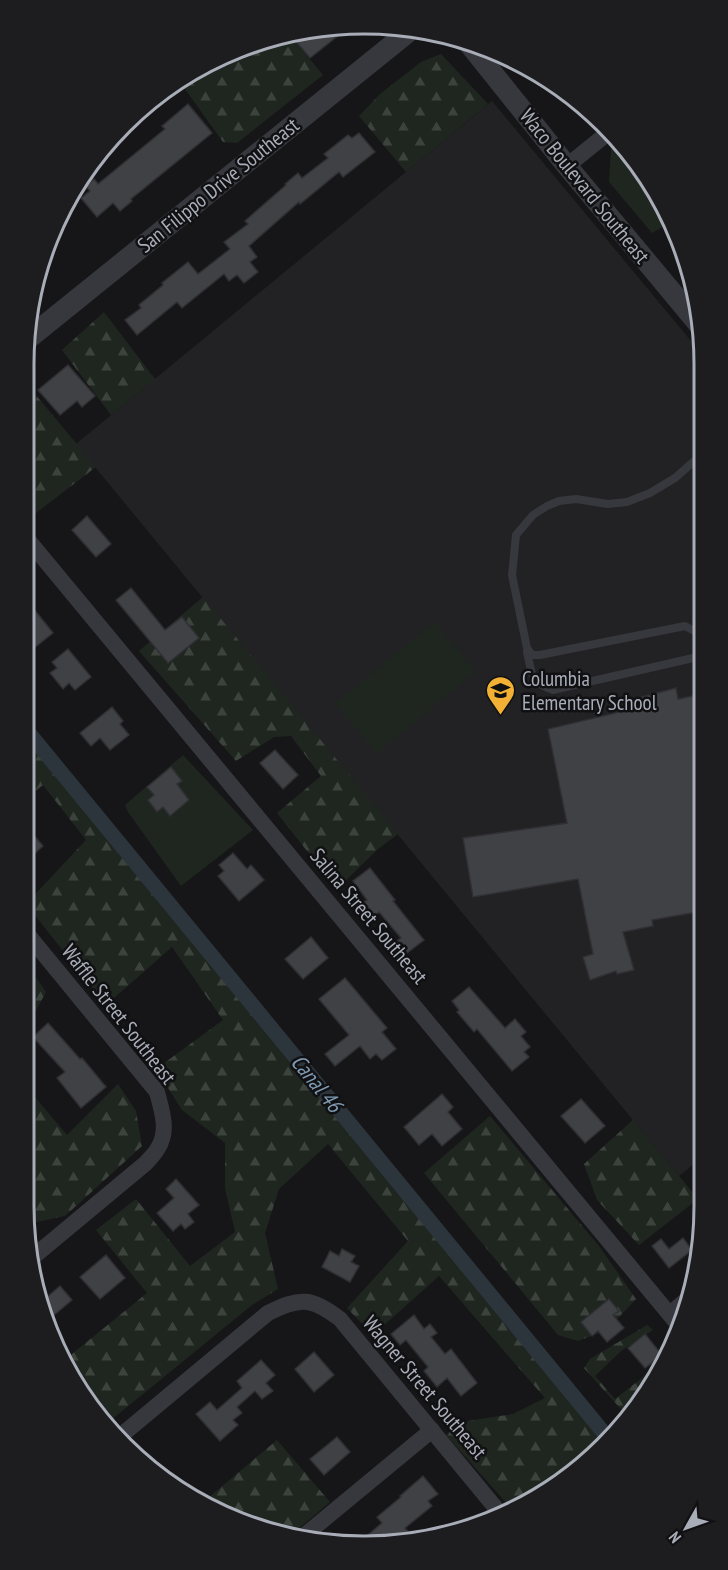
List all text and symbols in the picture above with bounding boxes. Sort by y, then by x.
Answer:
street label: Waco Boulevard Southeast [514,103,656,269]
street label: San Filippo Drive Southeast [132,111,304,259]
place label: Columbia Elementary School [522,665,657,716]
school or university icon: Columbia Elementary School [485,674,517,716]
street label: Salina Street Southeast [304,843,434,990]
street label: Waffle Street Southeast [56,939,182,1090]
water label: Canal 46 [285,1048,350,1119]
street label: Wagner Street Southeast [357,1310,493,1464]
north arrow [656,1498,716,1558]
text: N [664,1528,685,1547]

